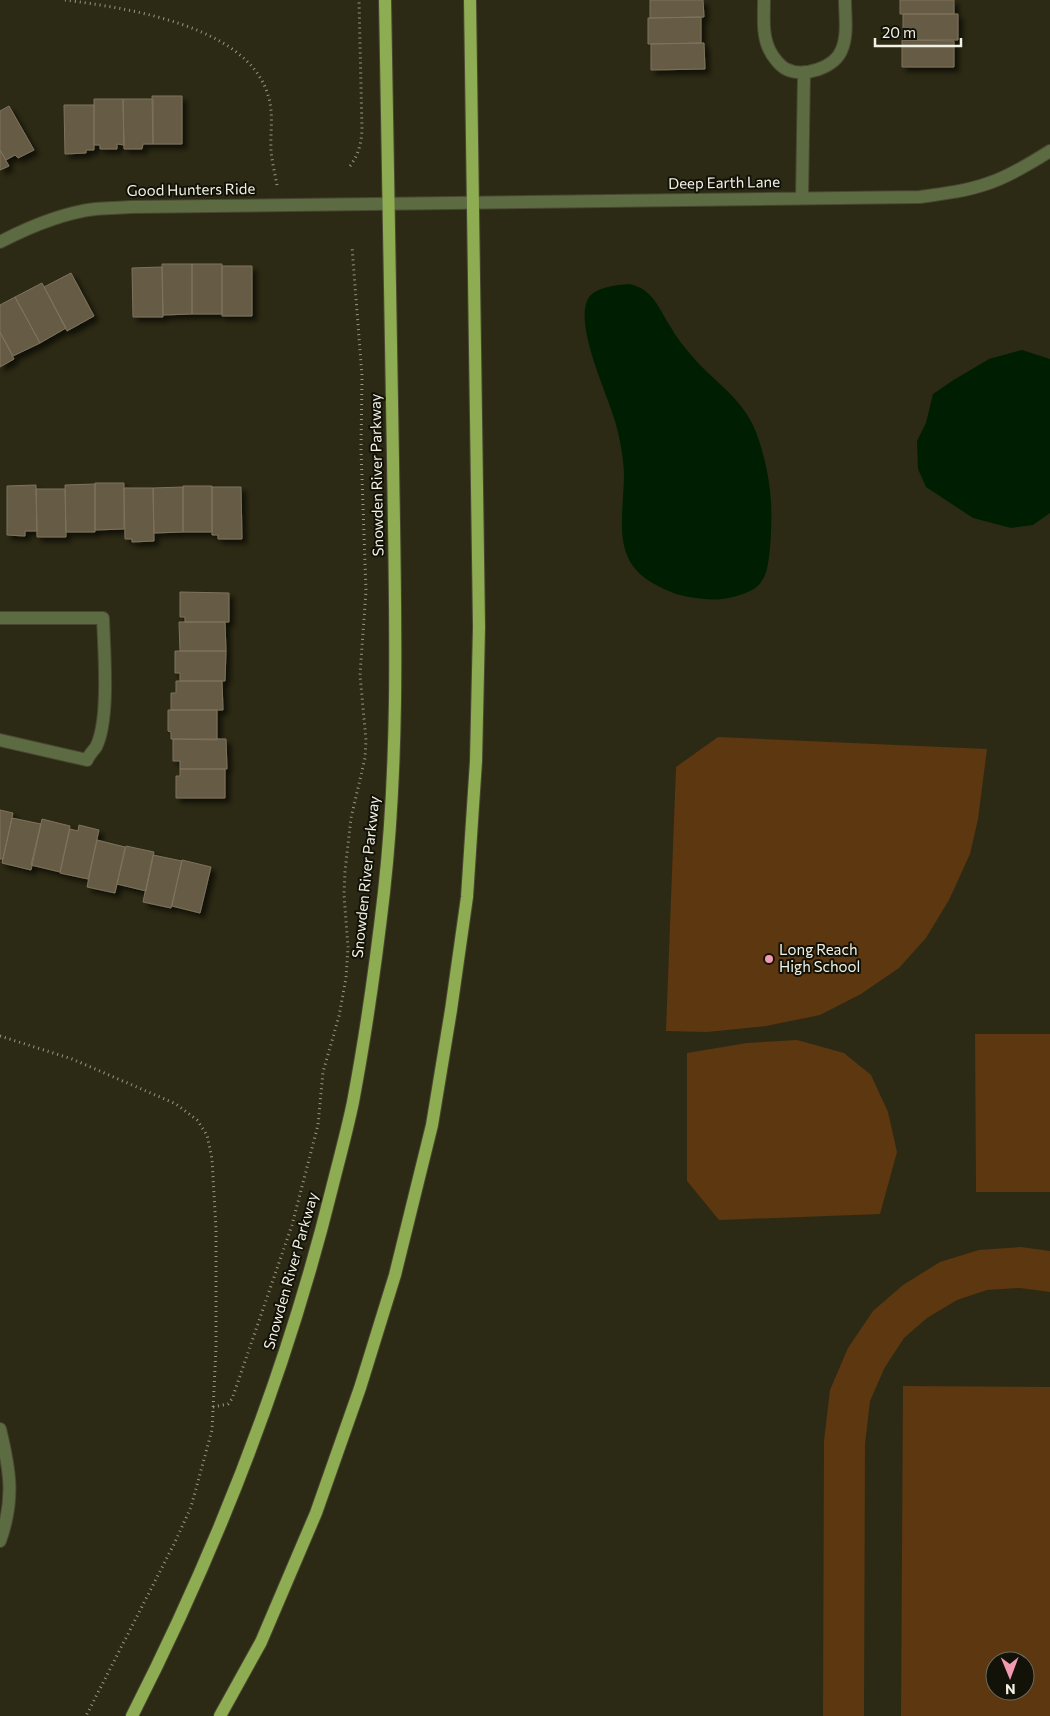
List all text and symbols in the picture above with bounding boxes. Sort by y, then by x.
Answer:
scale bar [875,15,961,47]
text: 20 m [882,23,916,41]
street label: Deep Earth Lane [668,172,780,192]
street label: Good Hunters Ride [127,179,255,199]
street label: Snowden River Parkway [366,393,386,557]
street label: Snowden River Parkway [348,795,382,959]
place label: Long Reach High School [779,940,860,975]
marker: Long Reach High School [763,953,775,965]
street label: Snowden River Parkway [259,1190,321,1351]
north arrow [985,1651,1035,1701]
text: N [1005,1681,1016,1698]

